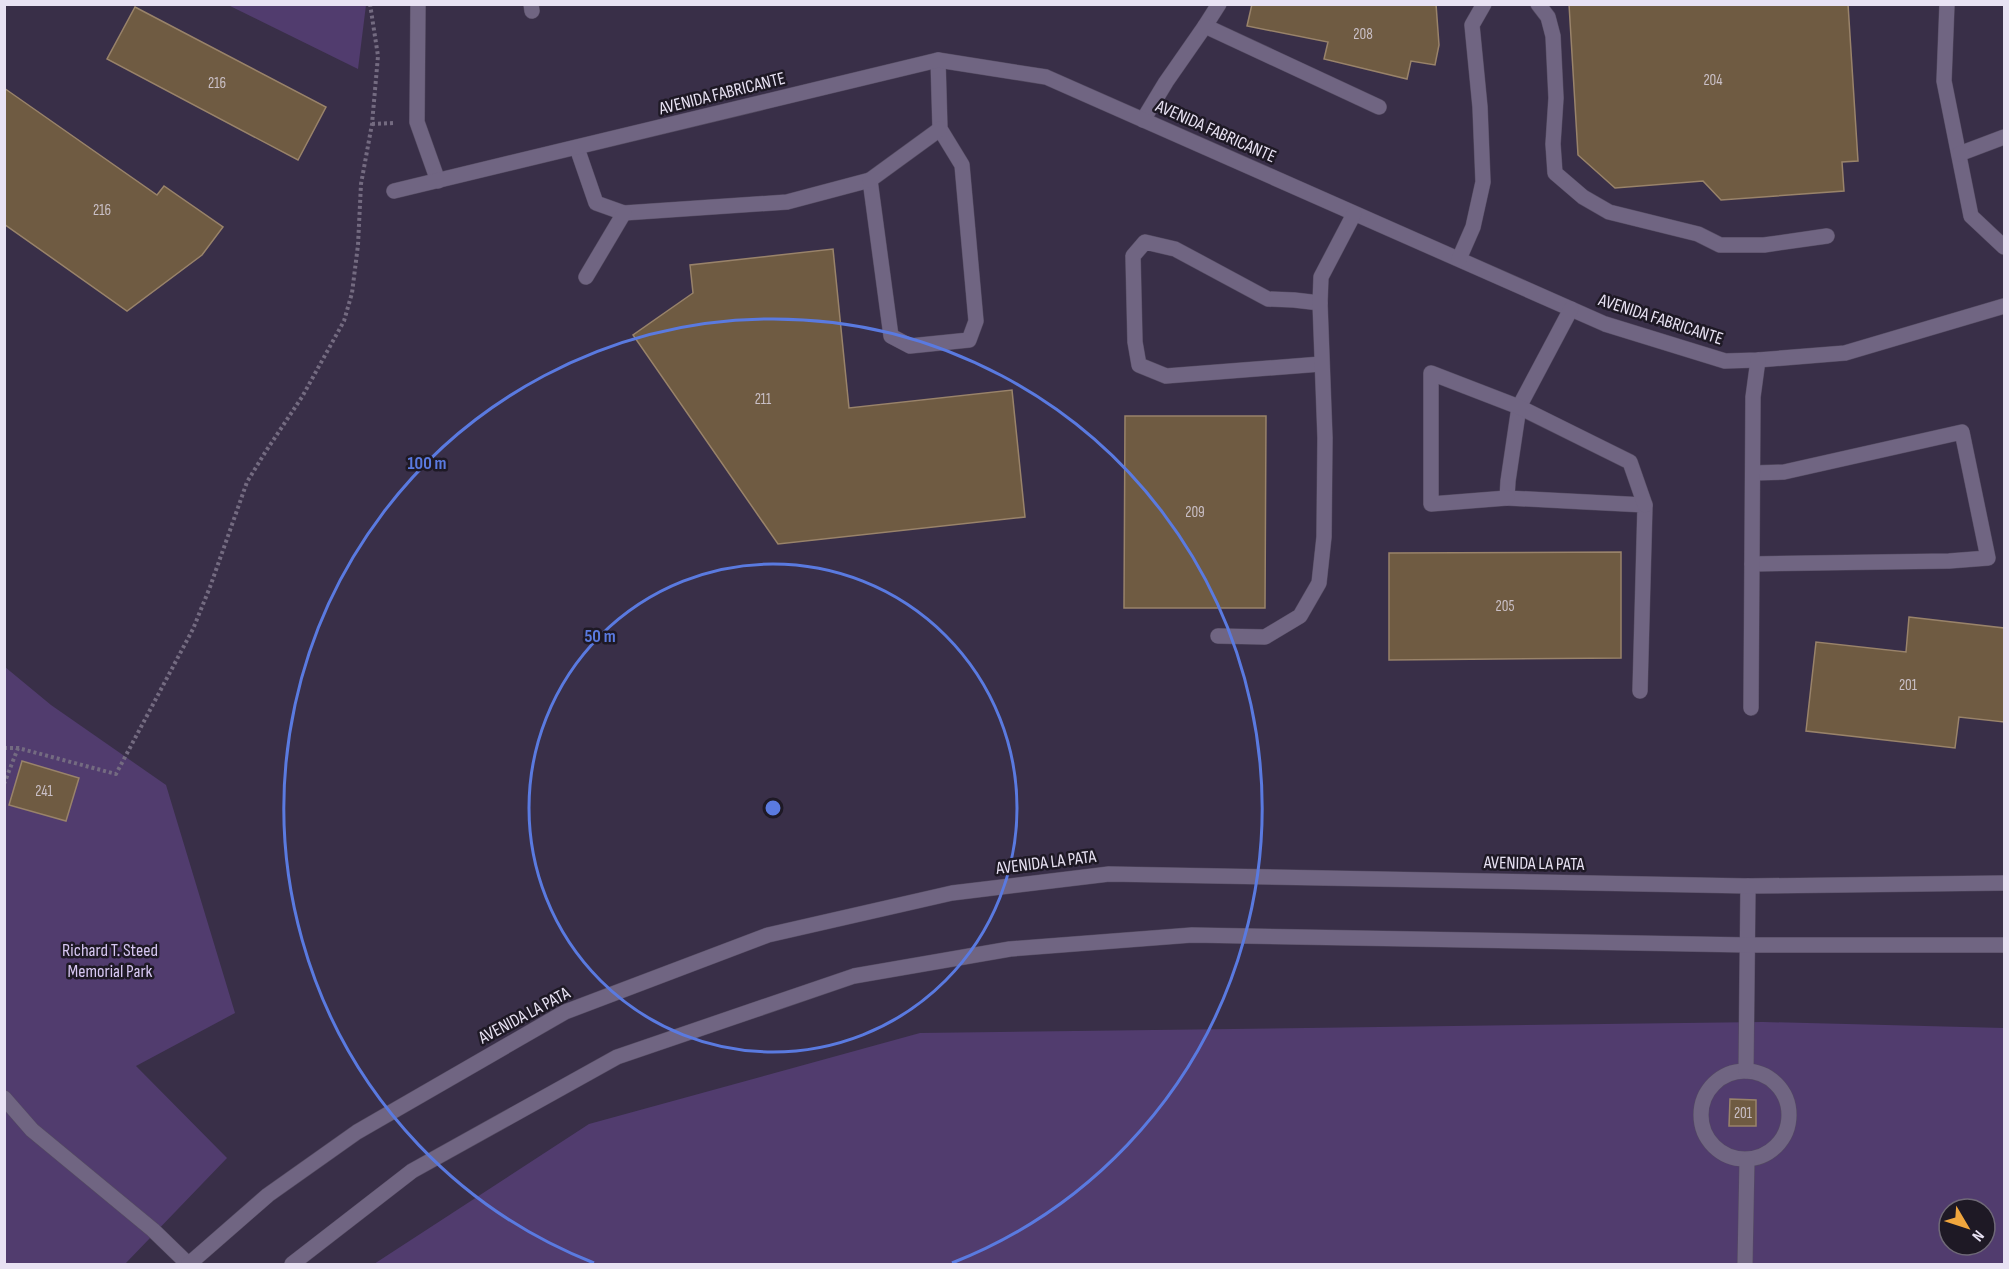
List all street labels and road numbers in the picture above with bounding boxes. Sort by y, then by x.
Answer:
street label: AVENIDA FABRICANTE [656,68,787,120]
street label: AVENIDA FABRICANTE [1151,95,1279,167]
street label: AVENIDA FABRICANTE [1595,289,1726,349]
street label: AVENIDA LA PATA [994,846,1098,879]
street label: AVENIDA LA PATA [1483,852,1585,875]
street label: AVENIDA LA PATA [474,982,574,1049]

